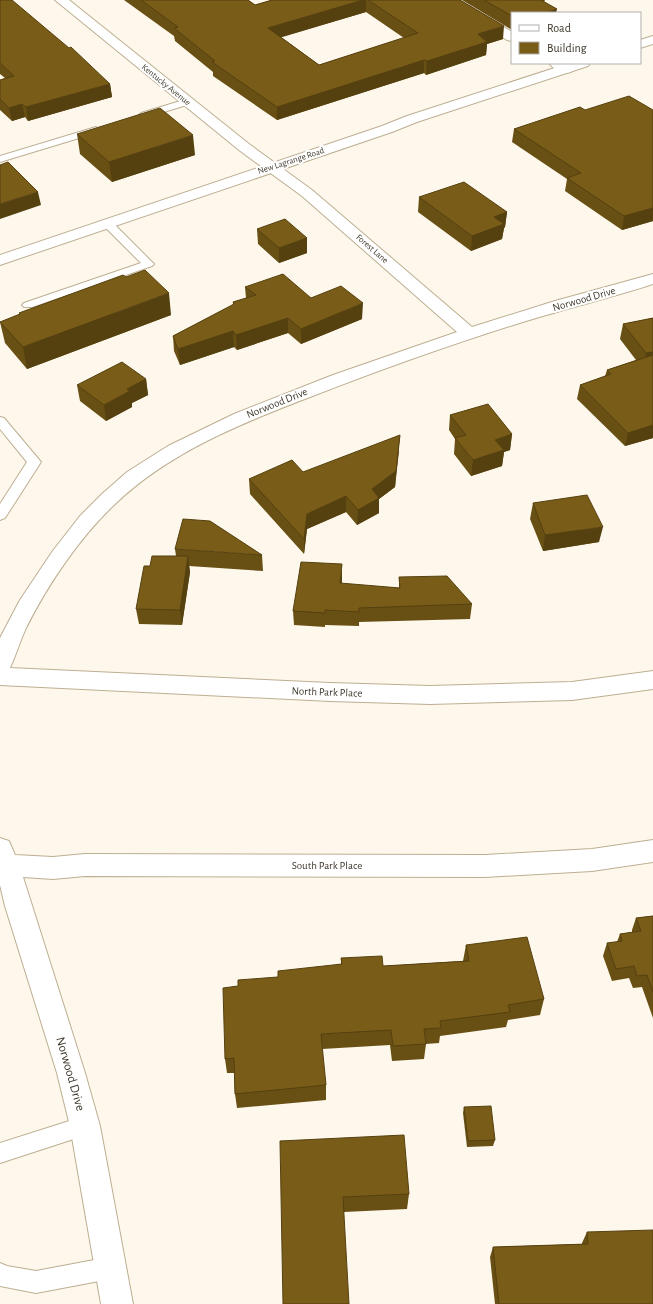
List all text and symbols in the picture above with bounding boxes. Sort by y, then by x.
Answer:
legend [511,12,641,64]
text: Road [547,22,571,34]
text: Building [547,42,587,54]
street label: Kentucky Avenue [140,63,192,107]
street label: New Lagrange Road [257,146,326,176]
street label: Forest Lane [354,233,390,265]
street label: Norwood Drive [551,285,617,313]
street label: Norwood Drive [245,386,309,420]
street label: North Park Place [291,685,363,699]
street label: South Park Place [292,860,362,871]
street label: Norwood Drive [53,1035,87,1113]

